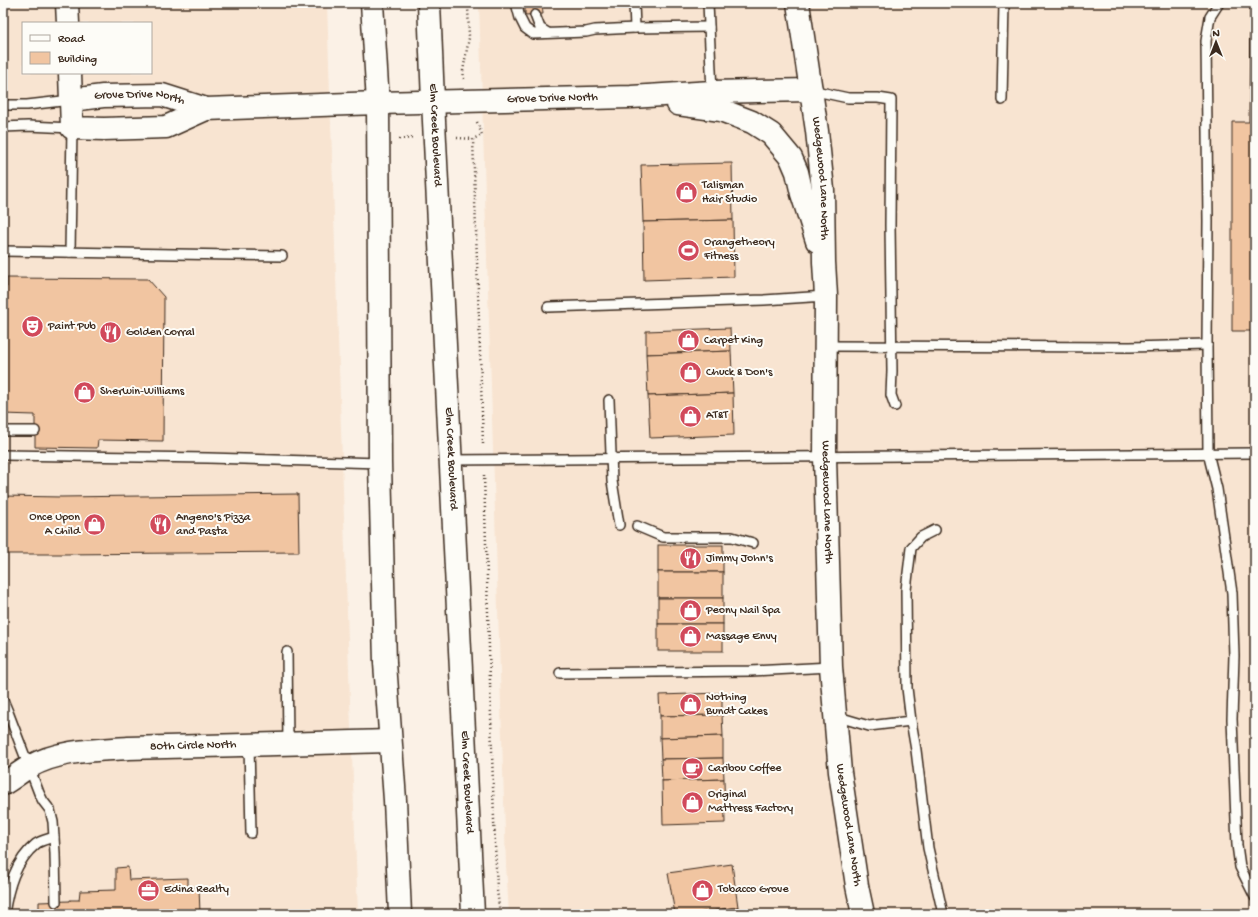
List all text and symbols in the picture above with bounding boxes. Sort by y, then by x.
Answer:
legend [22,22,152,74]
north arrow [1196,22,1236,62]
text: N [1212,28,1220,40]
text: Road [58,33,85,47]
text: Building [57,53,97,67]
street label: Elm Creek Boulevard [425,83,444,188]
street label: Grove Drive North [93,88,187,109]
street label: Grove Drive North [507,91,599,107]
street label: Wedgewood Lane North [808,116,831,241]
place label: Talisman Hair Studio [701,179,757,207]
shop icon: Talisman Hair Studio [674,180,700,206]
place label: Orangetheory Fitness [703,236,775,264]
sports icon: Orangetheory Fitness [676,237,702,263]
theatre icon: Paint Pub [19,314,45,340]
place label: Paint Pub [47,320,97,334]
restaurant icon: Golden Corral [97,320,123,346]
place label: Golden Corral [126,326,195,340]
shop icon: Carpet King [675,328,701,354]
place label: Carpet King [704,334,763,348]
shop icon: Chuck & Don's [677,360,703,386]
place label: Chuck & Don's [706,366,773,380]
shop icon: Sherwin-Williams [72,379,98,405]
place label: Sherwin-Williams [100,385,185,399]
shop icon: AT&T [678,403,704,429]
street label: Elm Creek Boulevard [441,407,460,511]
place label: AT&T [706,409,729,423]
street label: Wedgewood Lane North [818,440,835,565]
place label: Once Upon A Child [29,511,81,539]
place label: Angeno's Pizza and Pasta [176,511,251,539]
shop icon: Once Upon A Child [82,512,108,538]
restaurant icon: Angeno's Pizza and Pasta [147,512,173,538]
restaurant icon: Jimmy John's [677,546,703,572]
place label: Jimmy John's [706,552,774,566]
shop icon: Peony Nail Spa [677,598,703,624]
place label: Peony Nail Spa [705,604,781,618]
shop icon: Massage Envy [677,624,703,650]
place label: Massage Envy [706,630,777,644]
place label: Nothing Bundt Cakes [705,691,768,719]
shop icon: Nothing Bundt Cakes [678,692,704,718]
street label: Elm Creek Boulevard [457,730,476,835]
street label: 80th Circle North [150,738,237,754]
cafe icon: Caribou Coffee [679,756,705,782]
place label: Caribou Coffee [708,762,782,776]
street label: Wedgewood Lane North [832,763,864,888]
place label: Original Mattress Factory [708,788,793,816]
shop icon: Original Mattress Factory [680,789,706,815]
office icon: Edina Realty [135,877,161,903]
shop icon: Tobacco Grove [690,877,716,903]
place label: Edina Realty [164,883,229,897]
place label: Tobacco Grove [717,883,789,897]

